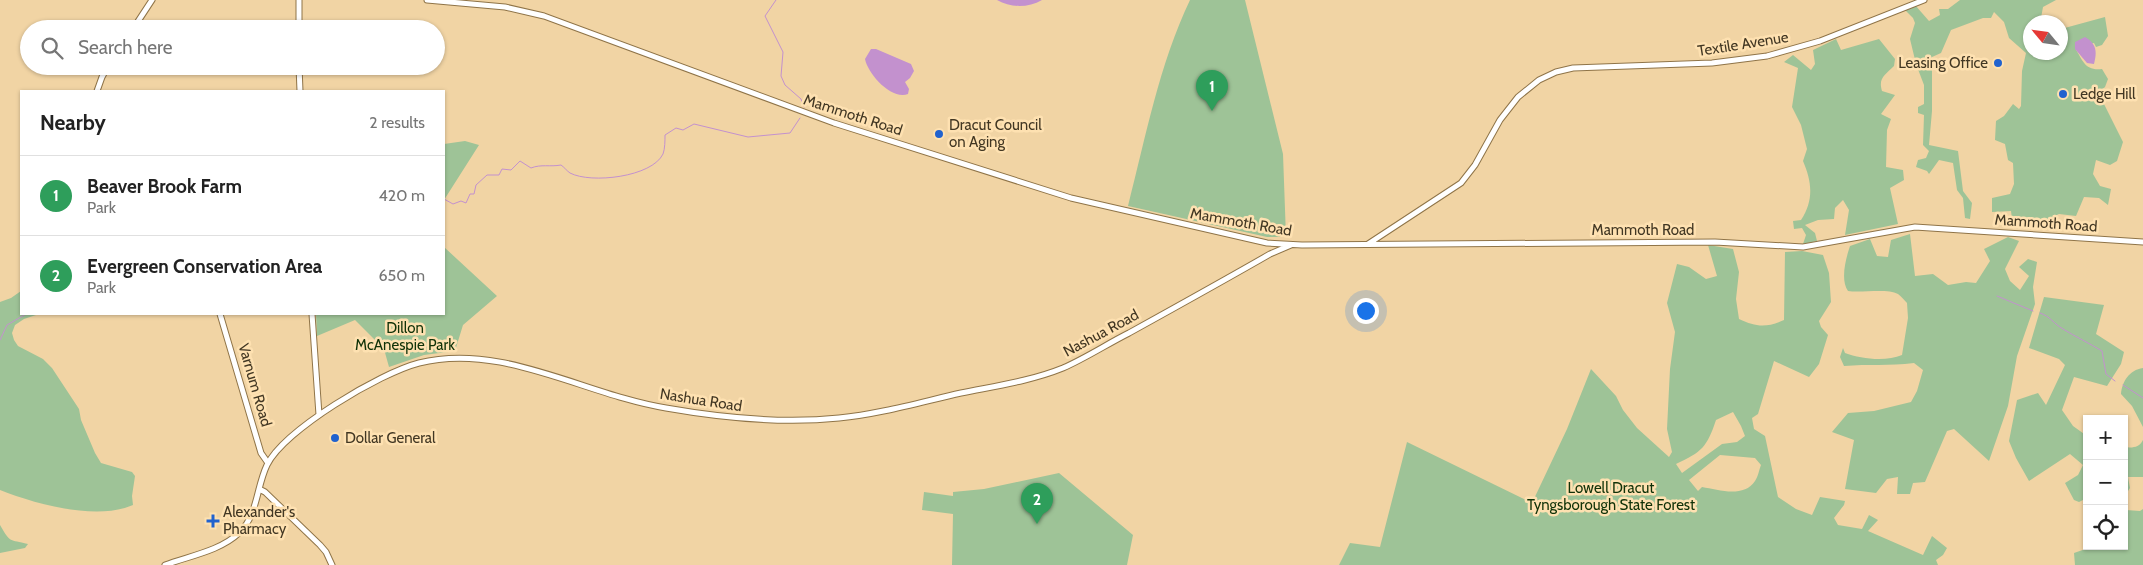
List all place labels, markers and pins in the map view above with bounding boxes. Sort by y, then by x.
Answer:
place label: Leasing Office [1898,54,1988,72]
marker: Leasing Office [1992,57,2004,69]
pin: 1 [1196,70,1228,111]
place label: Ledge Hill [2073,85,2136,103]
marker: Ledge Hill [2057,88,2069,100]
place label: Dracut Council on Aging [949,116,1042,151]
marker: Dracut Council on Aging [933,128,945,140]
place label: Dollar General [345,429,436,447]
marker: Dollar General [329,432,341,444]
pin: 2 [1021,483,1053,524]
place label: Alexander's Pharmacy [223,503,295,538]
marker: Alexander's Pharmacy [207,515,219,527]

